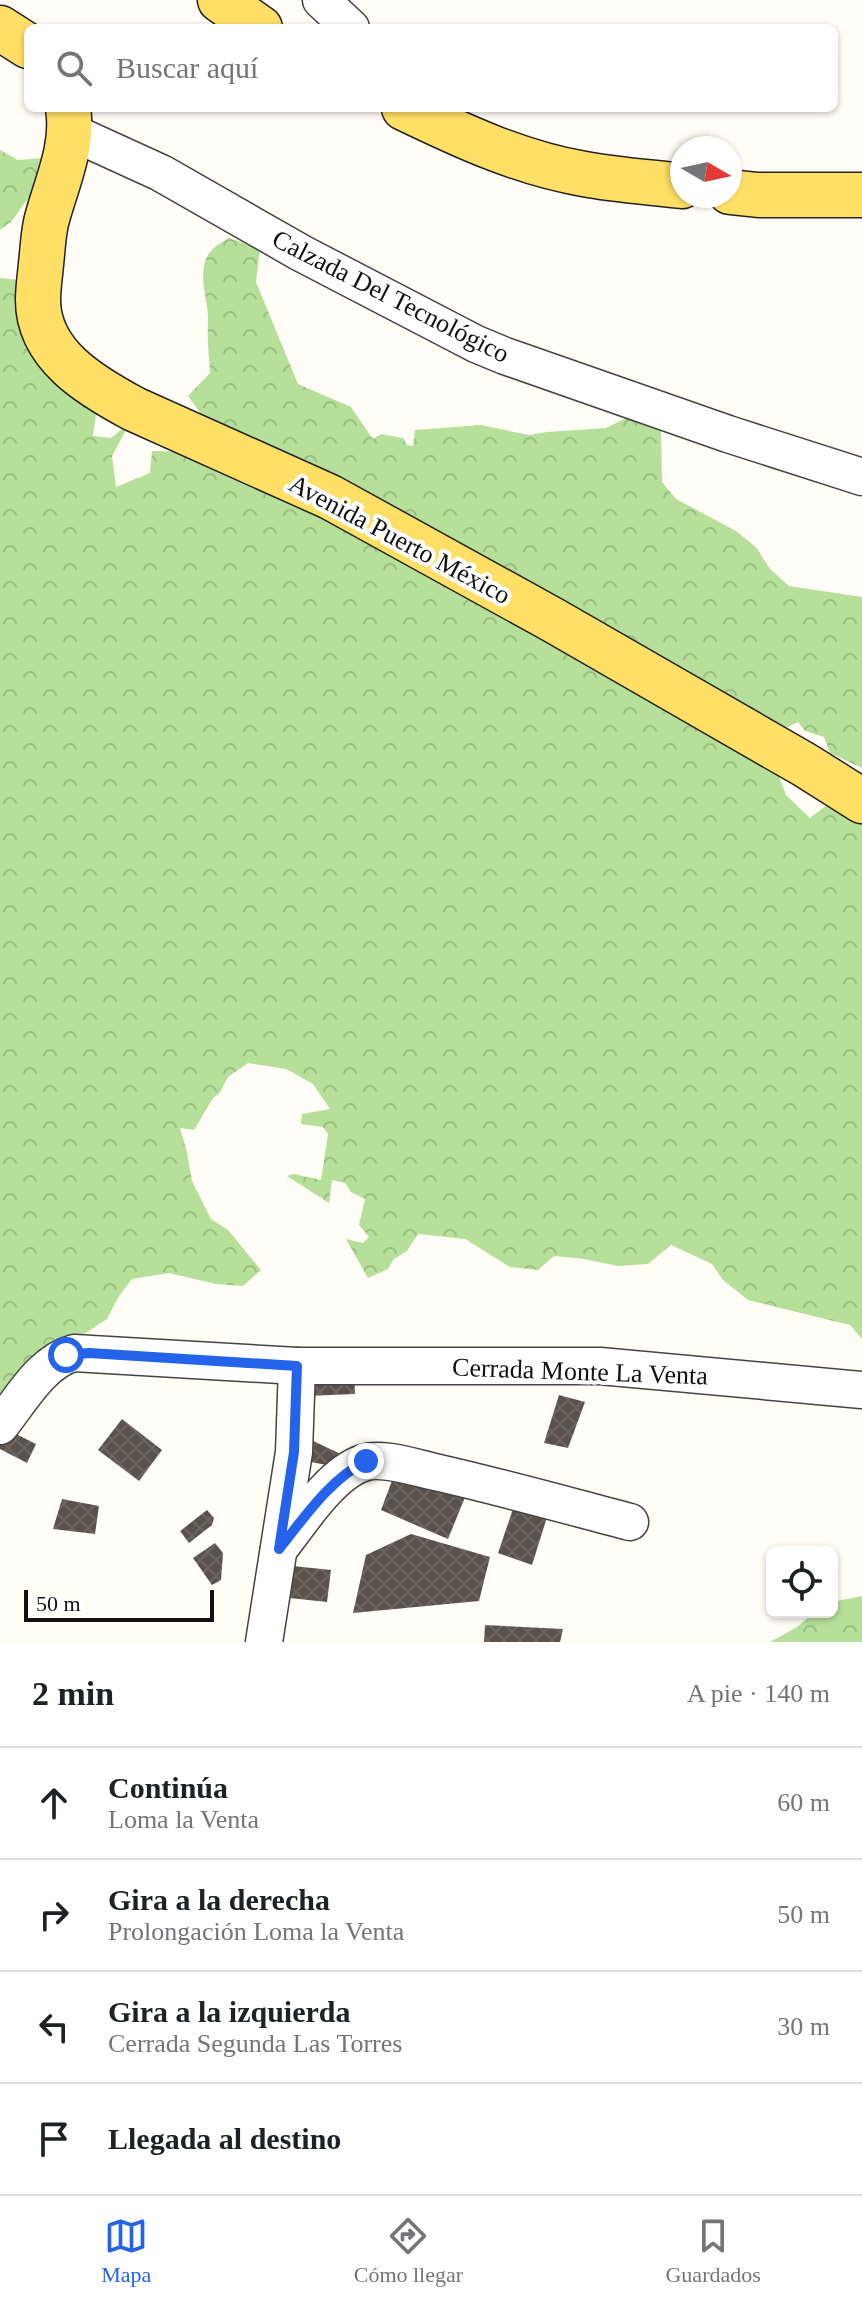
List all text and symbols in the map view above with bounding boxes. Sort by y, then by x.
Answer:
search box [24,24,838,112]
icon: search [52,46,96,90]
text: Buscar aquí [116,51,258,84]
north arrow [670,136,742,208]
street label: Calzada Del Tecnológico [267,224,514,369]
street label: Avenida Puerto México [284,469,515,610]
route start [48,1337,84,1373]
street label: Cerrada Monte La Venta [452,1353,709,1390]
route end [348,1443,384,1479]
map controls [766,1546,838,1618]
button: locate [766,1546,838,1618]
scale bar [24,1586,214,1622]
text: 50 m [36,1591,81,1616]
text: 2 min [32,1675,114,1712]
text: A pie · 140 m [687,1679,830,1708]
text: Continúa [108,1771,228,1804]
icon: ahead [32,1781,76,1825]
text: 60 m [777,1788,830,1817]
text: Loma la Venta [108,1805,259,1834]
text: Gira a la derecha [108,1883,330,1916]
icon: right [32,1893,76,1937]
text: 50 m [777,1900,830,1929]
text: Prolongación Loma la Venta [108,1917,404,1946]
text: Gira a la izquierda [108,1995,351,2028]
icon: left [32,2005,76,2049]
text: 30 m [777,2012,830,2041]
text: Cerrada Segunda Las Torres [108,2029,402,2058]
icon: arrive [32,2117,76,2161]
text: Llegada al destino [108,2122,341,2155]
tab: Mapa [101,2214,151,2288]
tab: Cómo llegar [354,2214,463,2288]
tab: Guardados [665,2214,761,2288]

